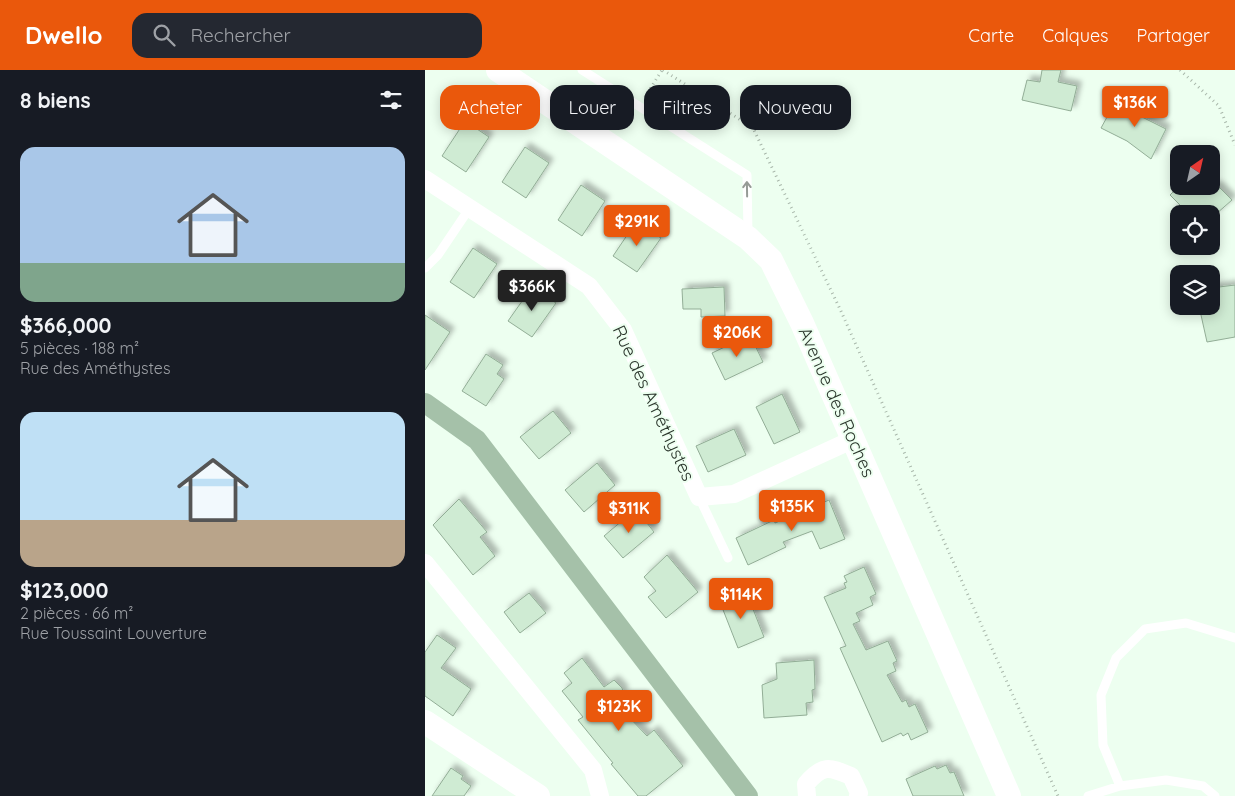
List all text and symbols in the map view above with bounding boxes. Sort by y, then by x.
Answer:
search box [132,13,482,58]
text: Dwello [25,20,102,50]
icon: search [150,21,178,49]
text: Rechercher [190,23,291,47]
text: Carte [968,24,1014,47]
text: Calques [1042,24,1109,47]
text: Partager [1137,24,1210,47]
chip: Acheter [440,85,540,130]
chip: Louer [550,85,634,130]
chip: Filtres [644,85,730,130]
chip: Nouveau [740,85,851,130]
pin: $136K [1100,85,1170,128]
icon: filters [377,86,405,114]
text: 8 biens [20,87,91,113]
text: $136K [1113,92,1157,112]
north arrow [1170,145,1220,195]
map controls [1170,145,1220,315]
icon: home [168,180,258,270]
one-way arrow [742,181,752,198]
pin: $291K [602,204,672,247]
button: locate [1170,205,1220,255]
text: $291K [615,211,659,231]
button: layers [1170,265,1220,315]
pin: $366K [497,270,567,312]
text: $366K [509,276,555,296]
text: $366,000 [20,312,112,338]
pin: $206K [702,316,772,358]
street label: Rue des Améthystes [608,321,700,485]
text: $206K [713,322,761,342]
street label: Avenue des Roches [794,323,880,481]
text: 5 pièces · 188 m² [20,338,139,358]
text: Rue des Améthystes [20,358,170,378]
icon: home [168,445,258,535]
pin: $135K [757,490,827,532]
pin: $311K [594,492,664,534]
text: $135K [770,496,814,516]
text: $311K [608,498,650,518]
text: $123,000 [20,577,108,603]
pin: $114K [706,578,776,620]
text: $114K [720,584,762,604]
text: 2 pièces · 66 m² [20,603,133,623]
text: Rue Toussaint Louverture [20,623,207,643]
pin: $123K [584,690,654,732]
text: $123K [597,696,641,716]

